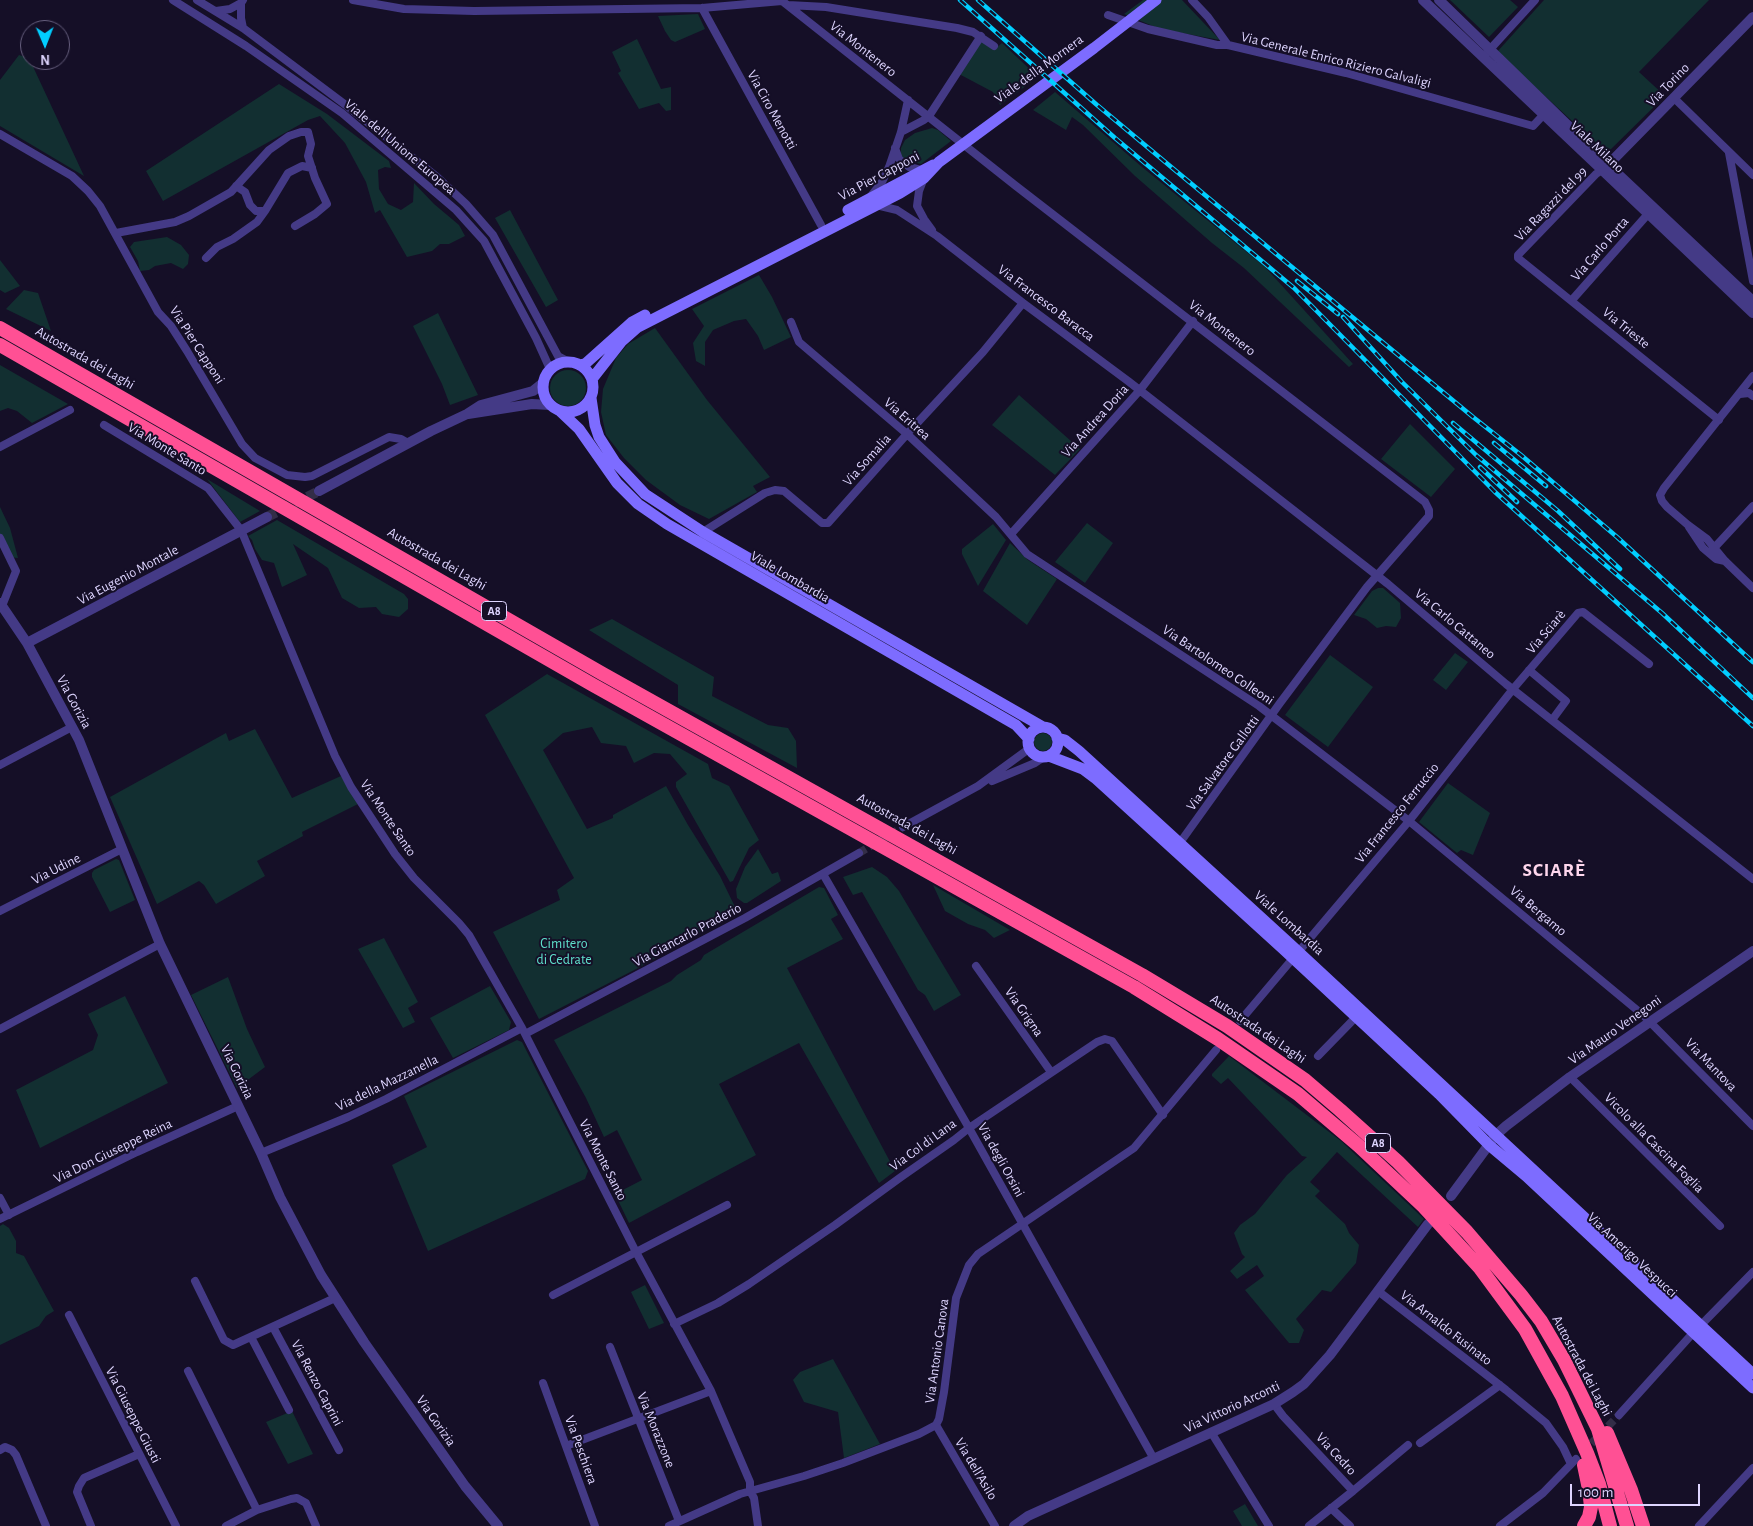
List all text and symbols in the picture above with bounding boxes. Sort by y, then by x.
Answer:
street label: Via Montenero [826,18,900,80]
north arrow [20,20,70,70]
street label: Via Generale Enrico Riziero Galvaligi [1239,28,1433,92]
street label: Viale della Mornera [991,31,1087,107]
text: N [40,52,50,66]
street label: Via Torino [1643,59,1693,111]
street label: Via Ciro Menotti [743,67,801,153]
street label: Viale dell'Unione Europea [341,96,459,198]
street label: Viale Milano [1566,118,1628,176]
street label: Via Pier Capponi [836,148,922,204]
street label: Via Ragazzi del 99 [1511,163,1591,245]
street label: Via Carlo Porta [1568,213,1632,285]
street label: Via Francesco Baracca [994,261,1098,345]
street label: Via Montenero [1185,297,1259,359]
street label: Via Pier Capponi [166,303,228,387]
street label: Via Trieste [1599,304,1653,352]
street label: Autostrada dei Laghi [32,323,138,393]
street label: Via Andrea Doria [1058,381,1132,461]
street label: Via Eritrea [880,394,934,444]
street label: Via Monte Santo [125,419,209,479]
street label: Via Somalia [839,431,895,489]
street label: Autostrada dei Laghi [384,524,490,594]
street label: Via Eugenio Montale [74,541,182,609]
street label: Viale Lombardia [747,548,833,606]
street label: Via Carlo Cattaneo [1411,585,1499,663]
road number: A8 [482,602,506,620]
street label: Via Sciarè [1523,607,1569,657]
street label: Via Bartolomeo Colleoni [1159,621,1277,709]
street label: Via Gorizia [53,672,95,732]
street label: Via Salvatore Gallotti [1183,712,1263,814]
street label: Via Francesco Ferruccio [1351,759,1443,867]
street label: Via Monte Santo [356,776,420,860]
street label: Autostrada dei Laghi [854,790,960,858]
street label: Via Udine [29,850,83,888]
district label: SCIARÈ [1522,859,1586,881]
street label: Via Bergamo [1506,882,1570,940]
street label: Viale Lombardia [1250,887,1328,959]
street label: Via Giancarlo Praderio [630,899,744,971]
park label: Cimitero di Cedrate [536,936,592,969]
street label: Via Grigna [1001,984,1047,1040]
street label: Autostrada dei Laghi [1207,991,1309,1067]
street label: Via Mauro Venegoni [1565,992,1665,1068]
street label: Via Mantova [1681,1035,1741,1095]
street label: Via Gorizia [217,1042,257,1102]
street label: Via della Mazzanella [333,1051,441,1115]
street label: Vicolo alla Cascina Foglia [1600,1089,1708,1197]
street label: Via Don Giuseppe Reina [51,1115,175,1187]
street label: Via Col di Lana [886,1115,960,1175]
street label: Via Monte Santo [575,1117,631,1203]
street label: Via degli Orsini [974,1120,1028,1200]
road number: A8 [1366,1134,1390,1152]
street label: Via Amerigo Vespucci [1584,1209,1680,1301]
street label: Via Arnaldo Fusinato [1397,1287,1495,1369]
street label: Via Antonio Canova [921,1297,953,1405]
street label: Autostrada dei Laghi [1548,1313,1616,1419]
street label: Via Renzo Caprini [287,1337,347,1429]
street label: Via Giuseppe Giusti [102,1364,164,1466]
street label: Via Vittorio Arconti [1182,1378,1282,1436]
street label: Via Morazzone [633,1390,679,1470]
street label: Via Gorizia [412,1392,460,1450]
street label: Via Peschiera [561,1413,601,1487]
street label: Via Cedro [1312,1429,1360,1479]
street label: Via dell'Asilo [951,1435,1001,1503]
scale bar [1573,1474,1703,1506]
text: 100 m [1578,1485,1613,1500]

